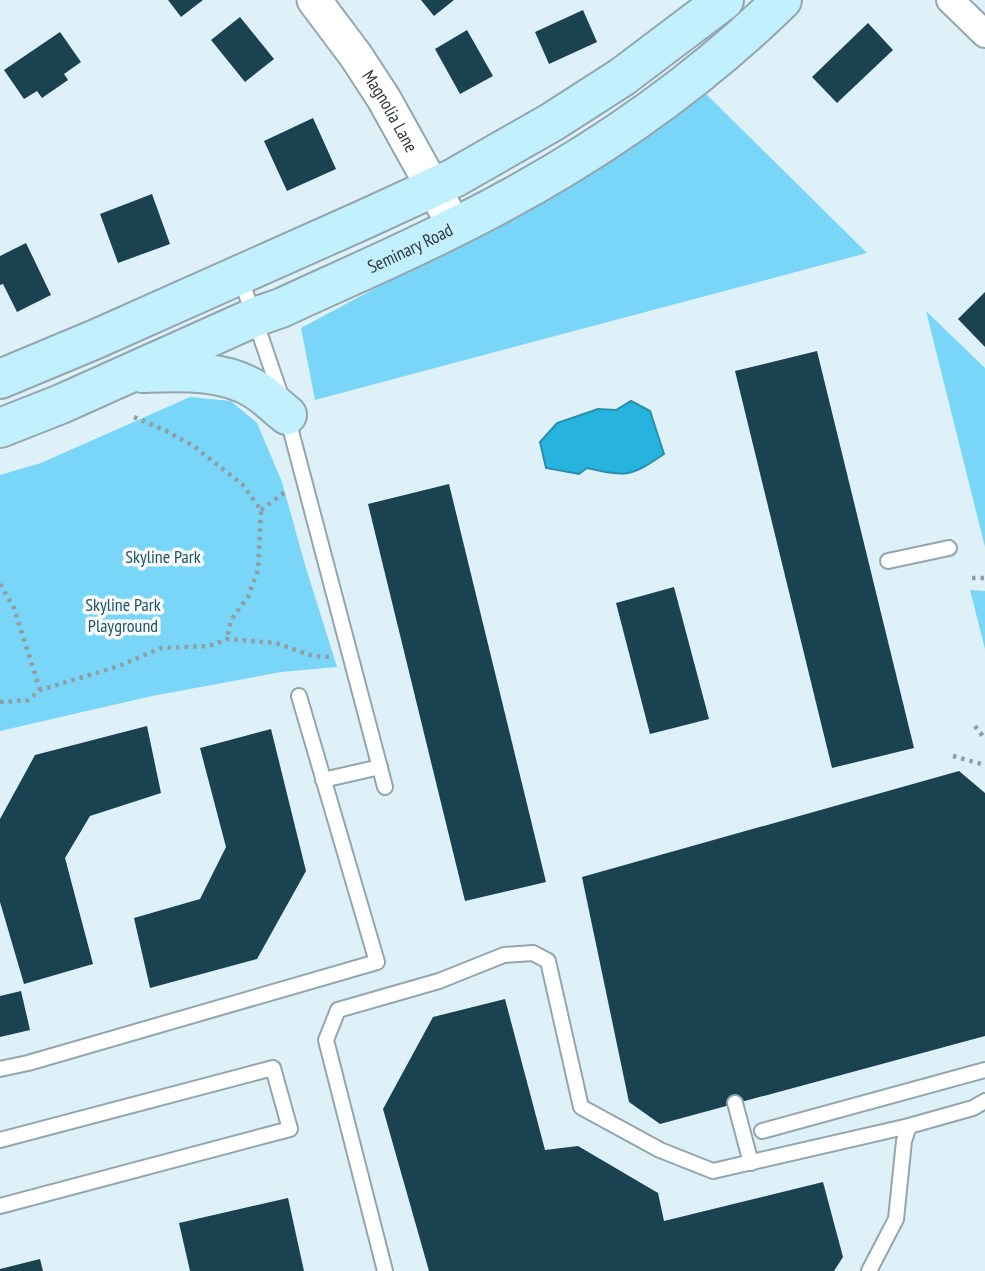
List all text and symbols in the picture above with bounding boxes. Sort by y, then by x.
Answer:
street label: Magnolia Lane [357,66,423,156]
street label: Seminary Road [364,218,457,278]
park label: Skyline Park [125,545,201,568]
park label: Skyline Park Playground [85,593,161,637]

